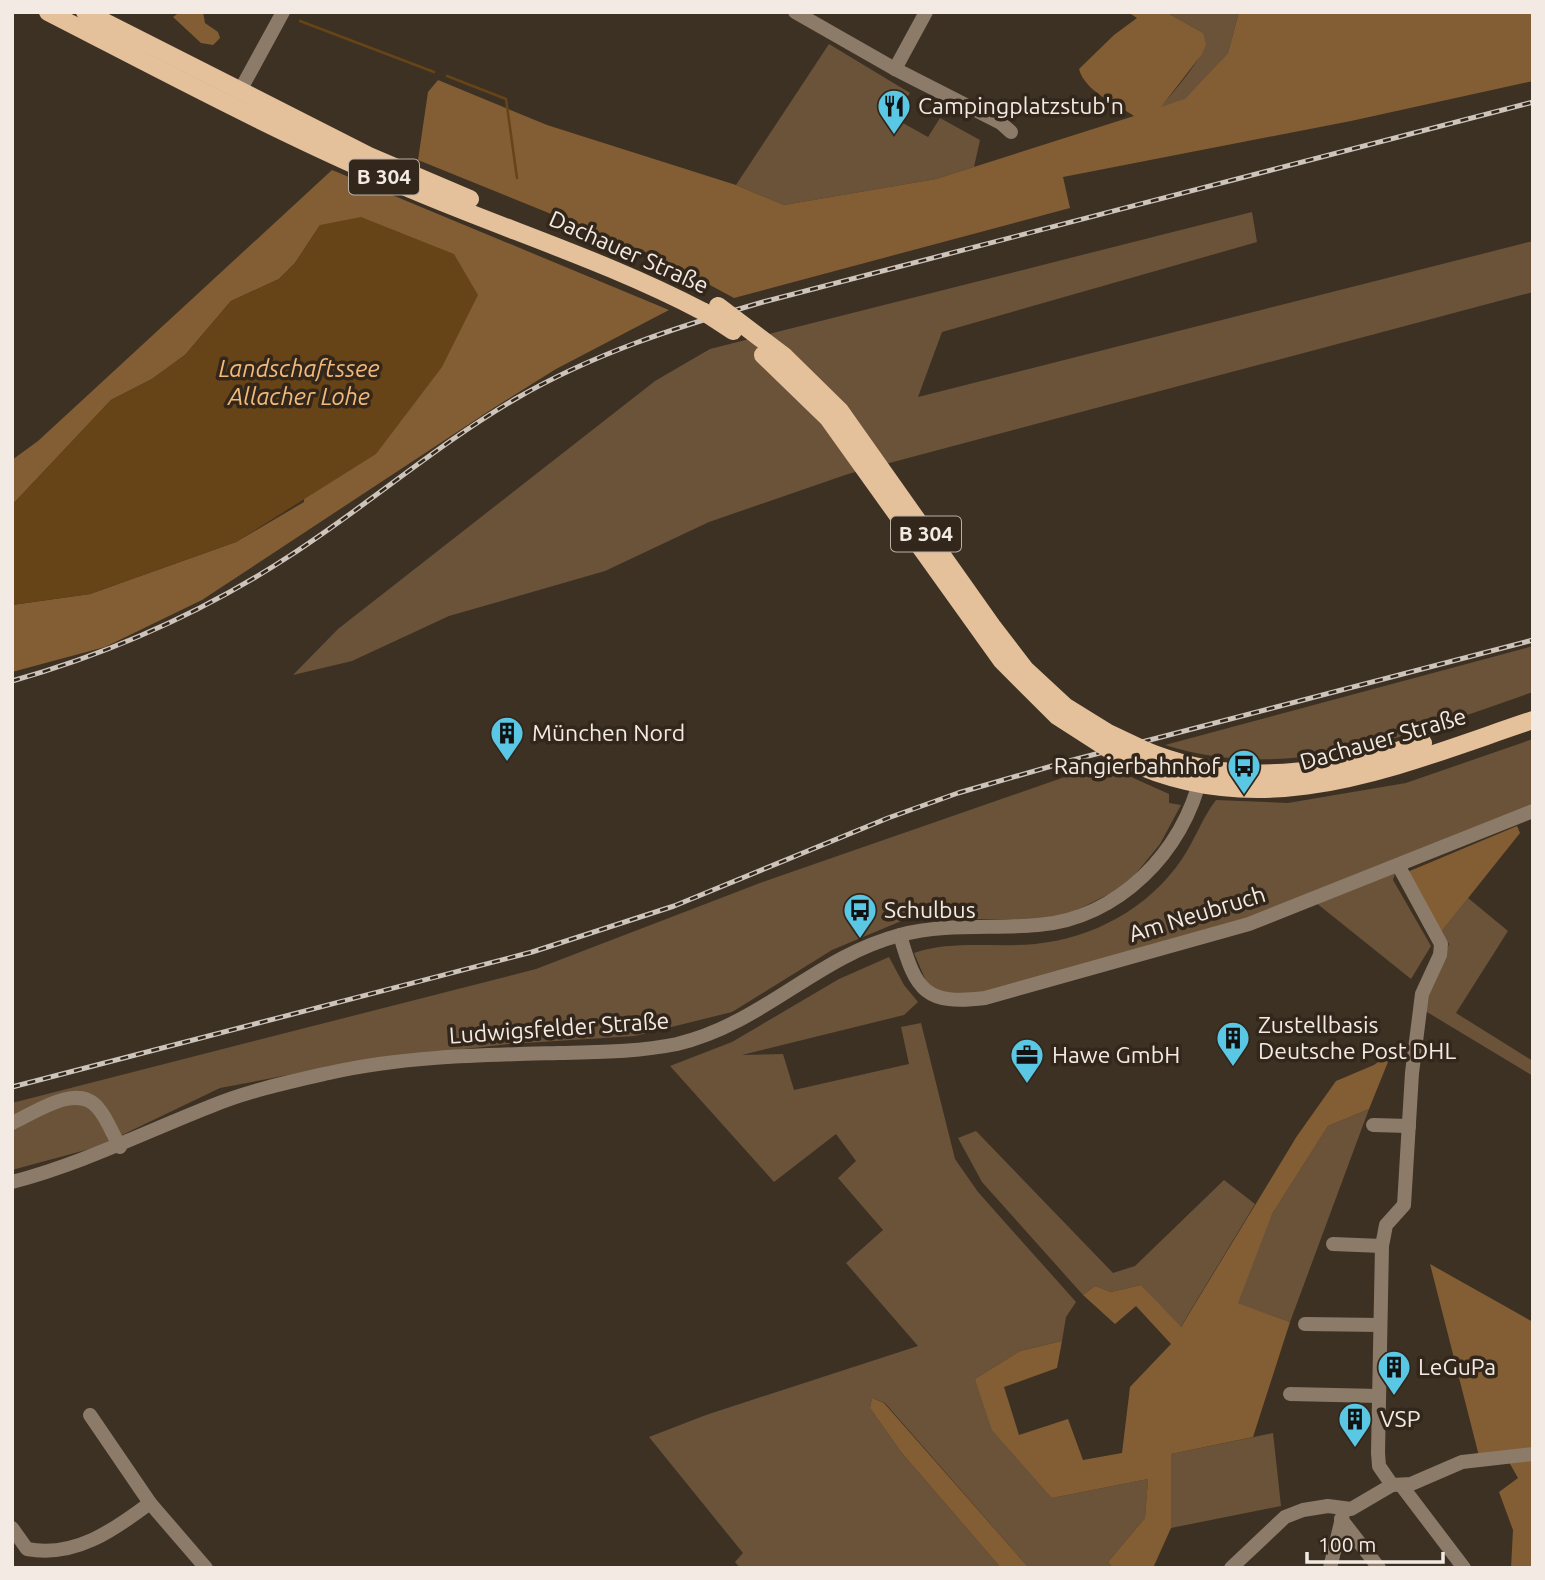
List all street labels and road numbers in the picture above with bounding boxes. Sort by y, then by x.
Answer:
road number: B 304 [349,160,419,194]
street label: Dachauer Straße [546,205,713,298]
road number: B 304 [891,516,961,552]
street label: Dachauer Straße [1297,703,1469,774]
street label: Am Neubruch [1126,881,1268,946]
street label: Ludwigsfelder Straße [448,1007,670,1048]

